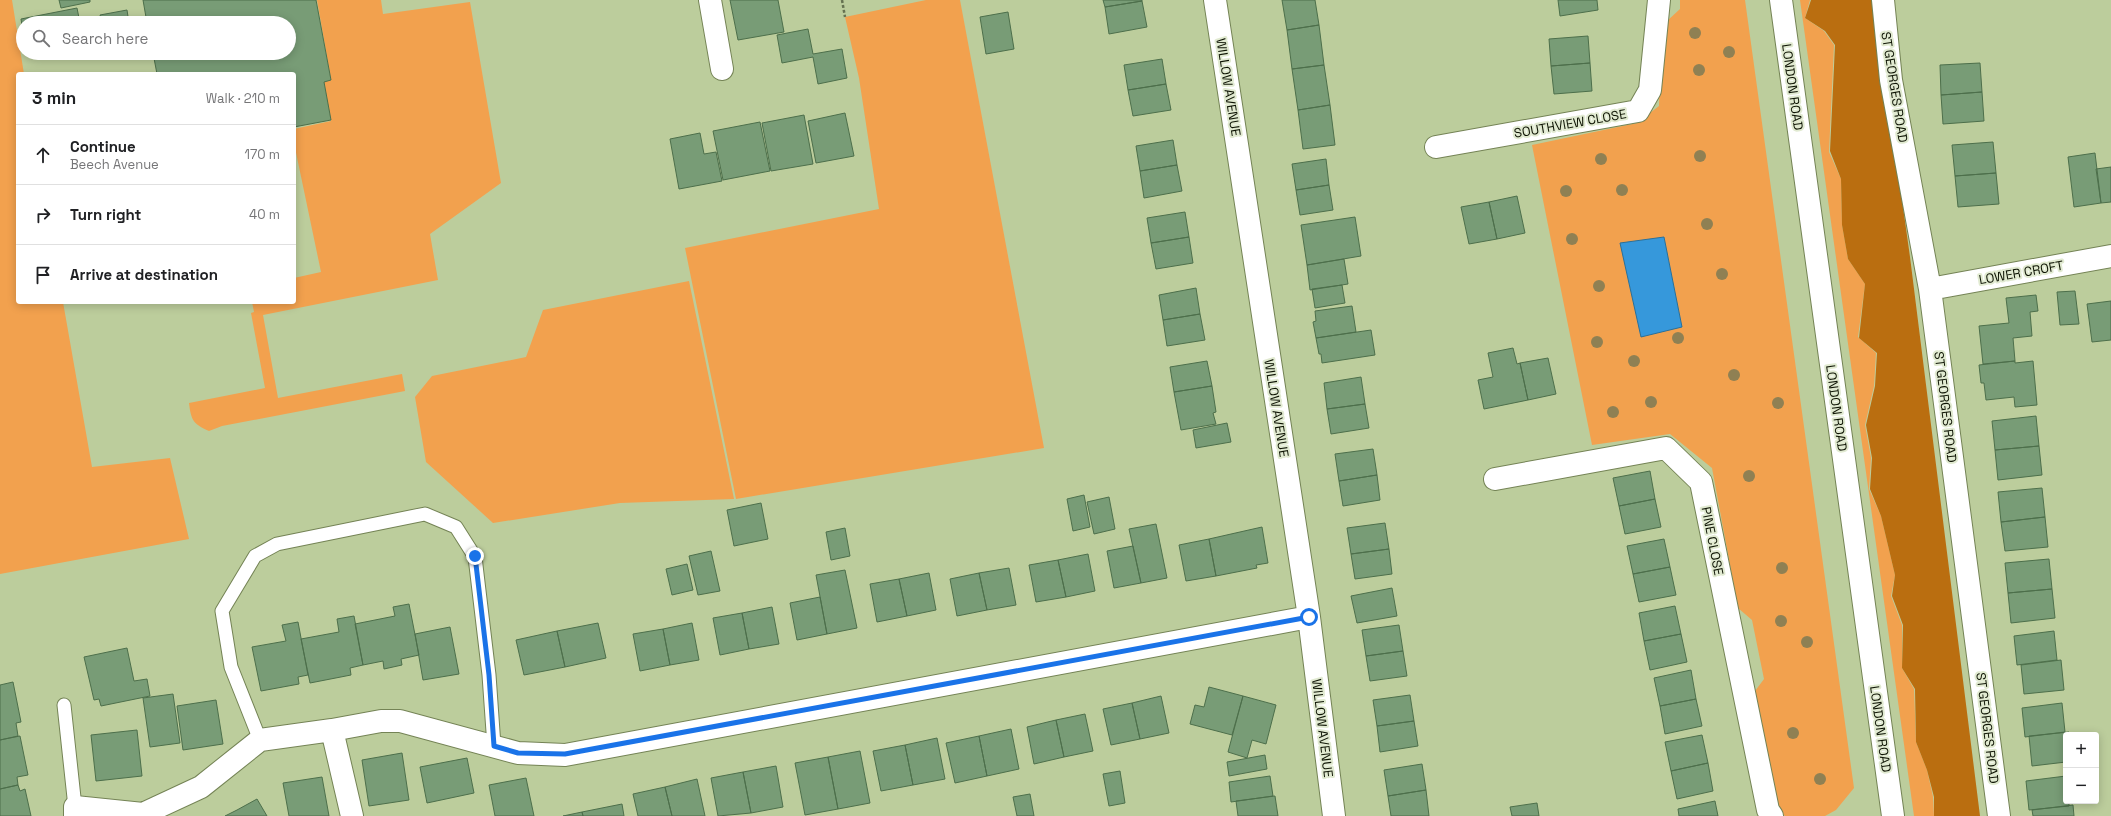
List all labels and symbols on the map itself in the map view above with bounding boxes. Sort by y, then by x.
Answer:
street label: ST GEORGES ROAD [1877,31,1912,144]
street label: WILLOW AVENUE [1212,37,1245,137]
street label: LONDON ROAD [1778,43,1807,131]
street label: SOUTHVIEW CLOSE [1513,105,1628,142]
street label: LOWER CROFT [1977,257,2065,288]
street label: ST GEORGES ROAD [1930,351,1961,464]
street label: WILLOW AVENUE [1260,358,1293,458]
street label: LONDON ROAD [1822,364,1851,452]
street label: PINE CLOSE [1698,505,1727,577]
route end [466,547,484,565]
route start [1300,608,1318,626]
street label: ST GEORGES ROAD [1972,672,2003,785]
street label: WILLOW AVENUE [1308,678,1337,778]
street label: LONDON ROAD [1866,685,1895,773]

